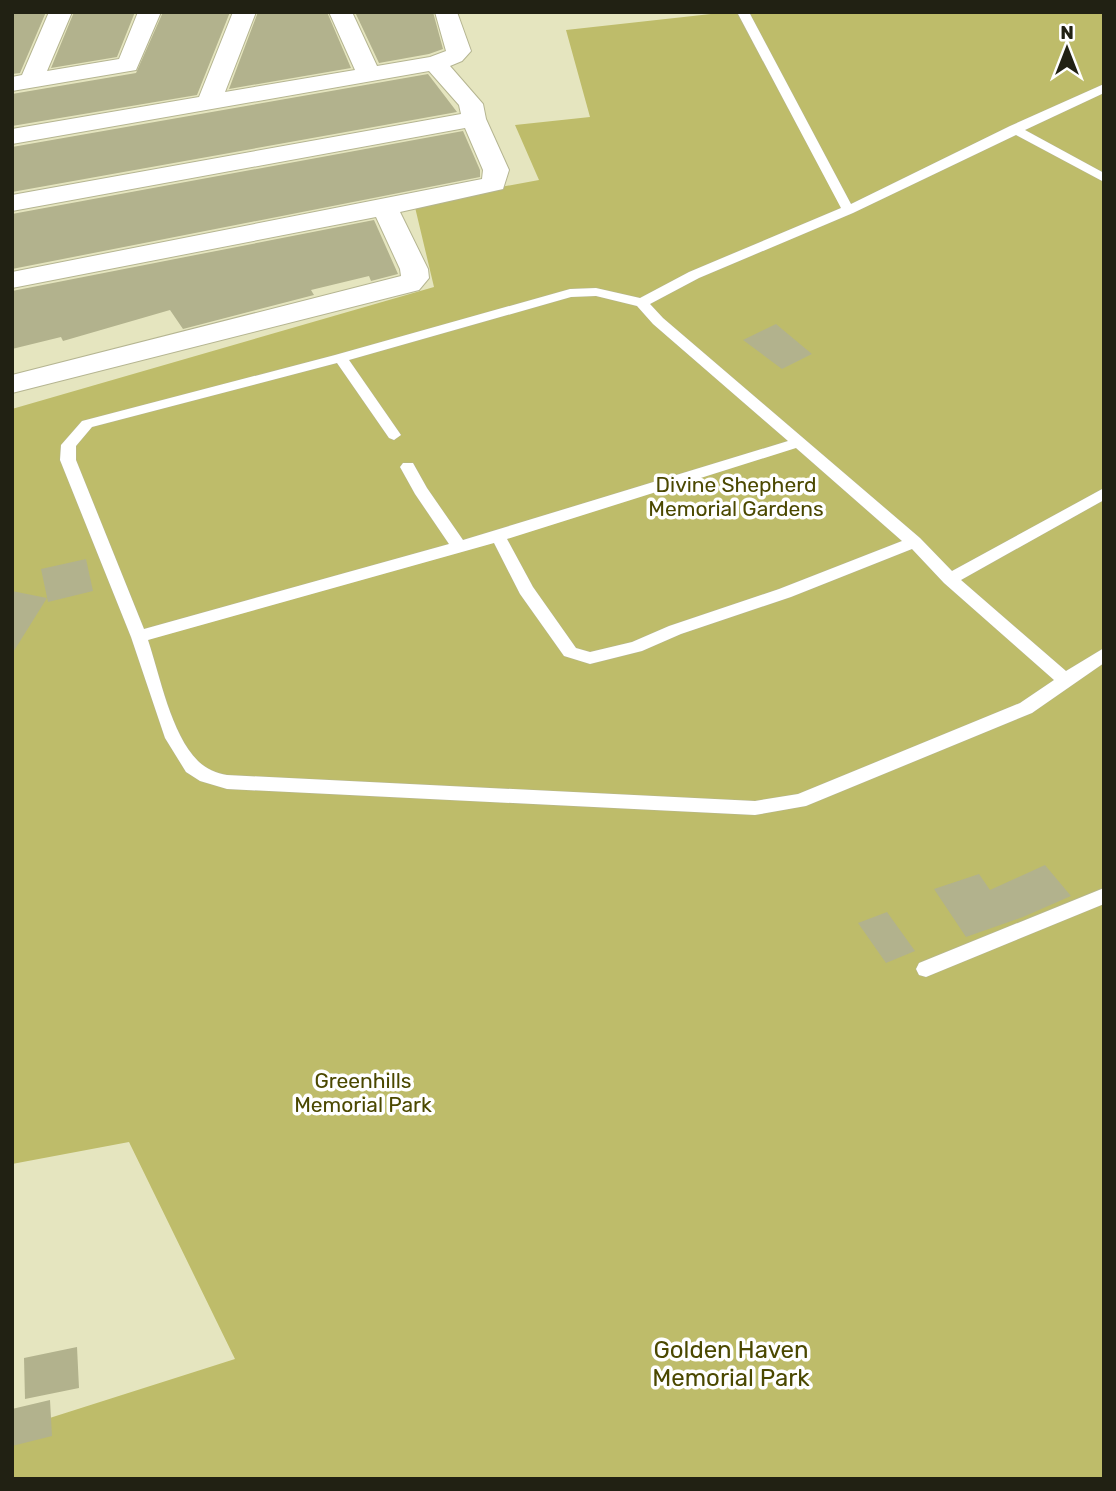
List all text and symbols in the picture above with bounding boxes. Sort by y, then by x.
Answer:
north arrow [1032,14,1102,84]
text: N [1060,21,1074,44]
park label: Divine Shepherd Memorial Gardens [648,472,824,521]
park label: Greenhills Memorial Park [294,1068,432,1117]
park label: Golden Haven Memorial Park [652,1336,810,1392]

